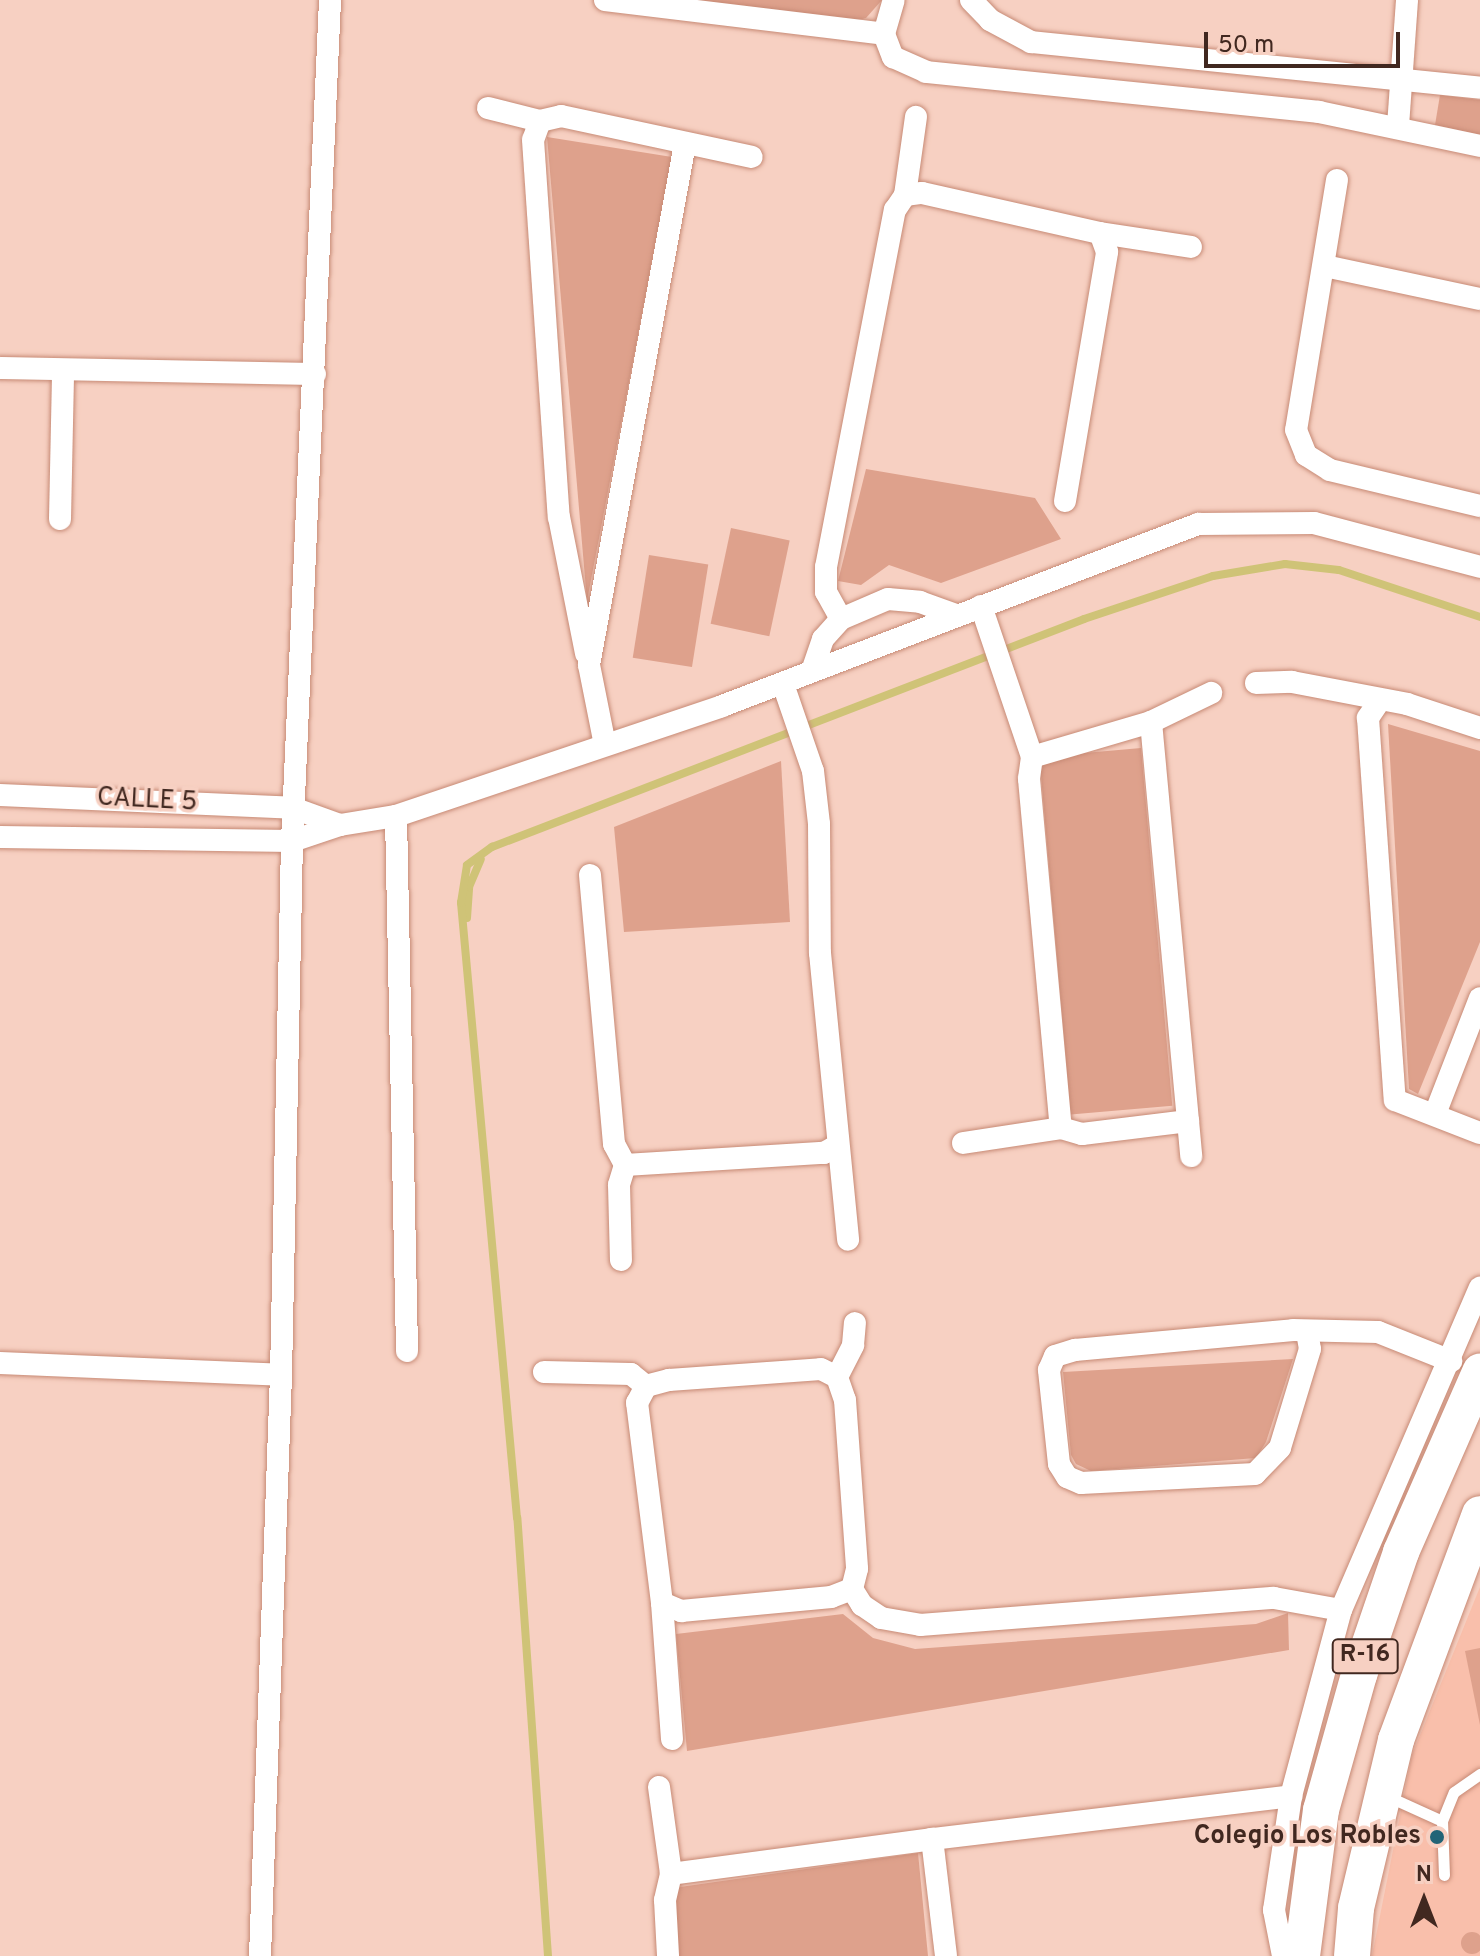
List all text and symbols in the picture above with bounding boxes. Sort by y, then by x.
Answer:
scale bar [1208,16,1404,66]
text: 50 m [1218,31,1274,61]
street label: CALLE 5 [96,783,198,819]
road number: R-16 [1331,1636,1399,1676]
place label: Colegio Los Robles [1194,1821,1421,1853]
marker: Colegio Los Robles [1428,1828,1446,1846]
north arrow [1384,1860,1464,1940]
text: N [1416,1862,1432,1889]

